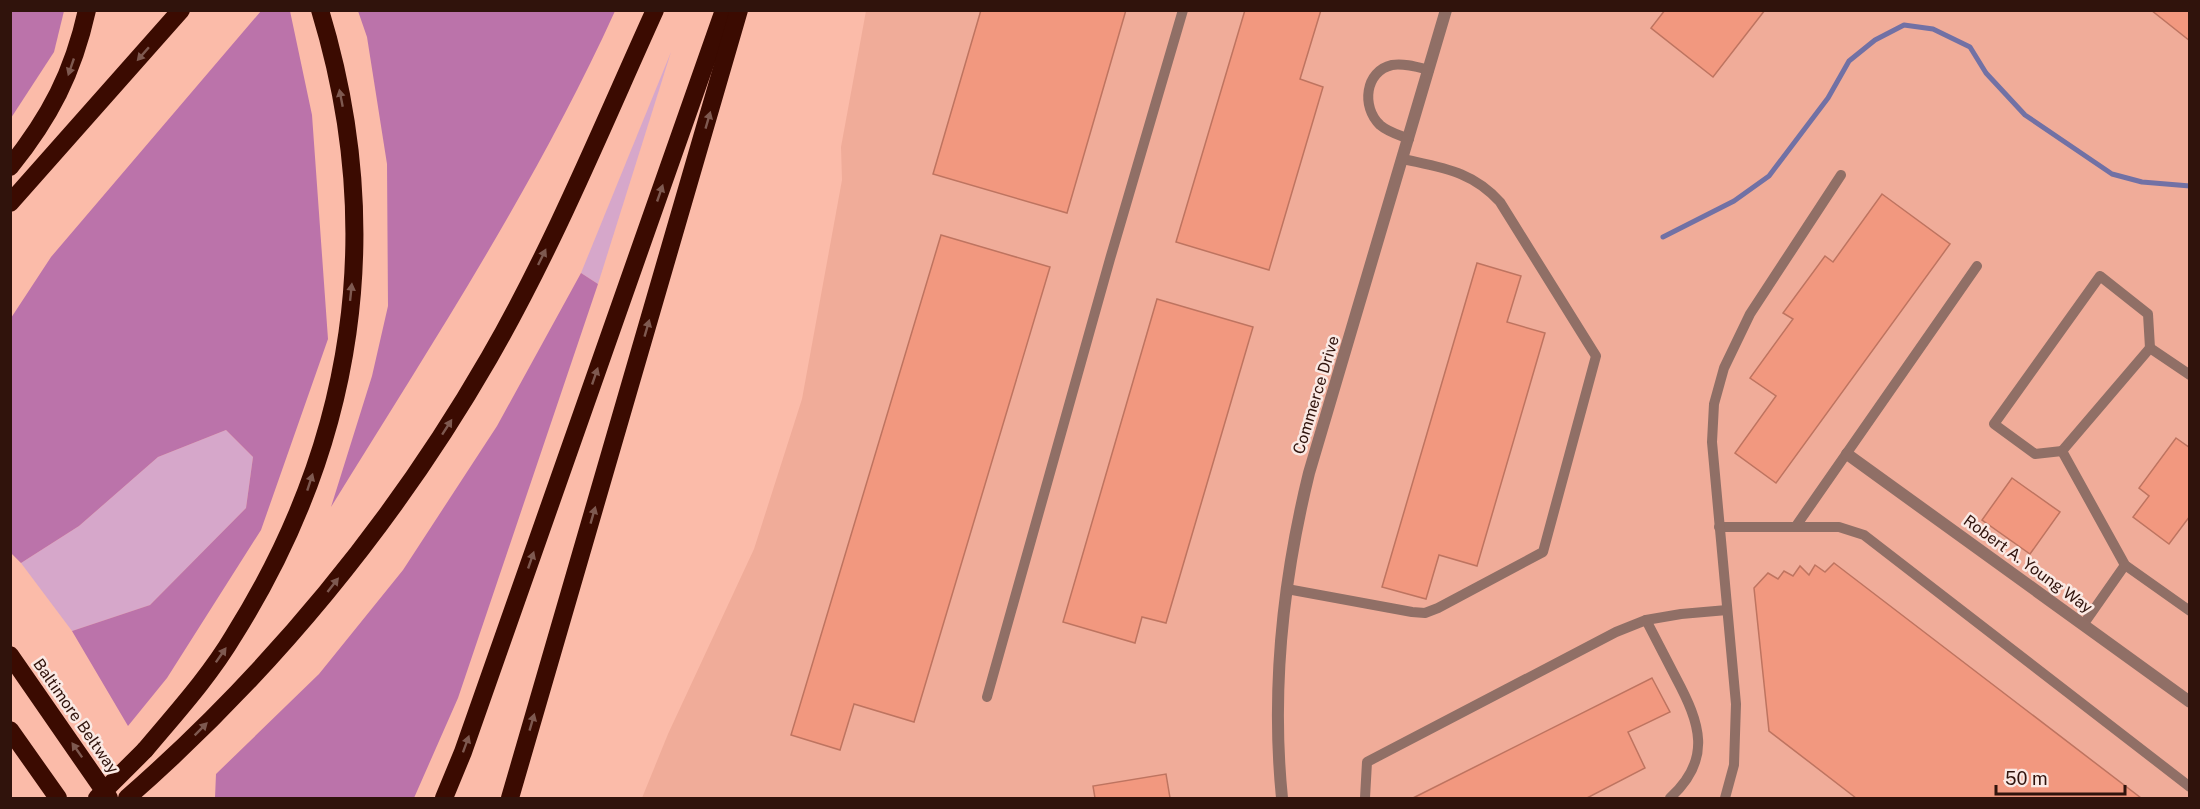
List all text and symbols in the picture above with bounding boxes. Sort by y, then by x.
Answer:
one-way arrow [136,47,150,62]
one-way arrow [65,58,75,76]
one-way arrow [336,89,345,108]
one-way arrow [703,111,713,129]
one-way arrow [656,183,666,201]
one-way arrow [538,248,547,265]
one-way arrow [346,283,356,302]
one-way arrow [643,318,652,336]
street label: Commerce Drive [1289,334,1343,456]
one-way arrow [591,367,601,385]
one-way arrow [441,418,452,435]
one-way arrow [306,473,316,491]
one-way arrow [589,506,598,524]
street label: Robert A. Young Way [1960,511,2097,617]
one-way arrow [526,551,536,569]
one-way arrow [326,577,339,593]
one-way arrow [215,647,227,663]
street label: Baltimore Beltway [29,655,123,777]
one-way arrow [528,713,537,731]
one-way arrow [194,722,208,736]
one-way arrow [461,735,471,753]
one-way arrow [72,742,83,758]
scale bar [1996,758,2125,796]
text: 50 m [2005,768,2048,789]

